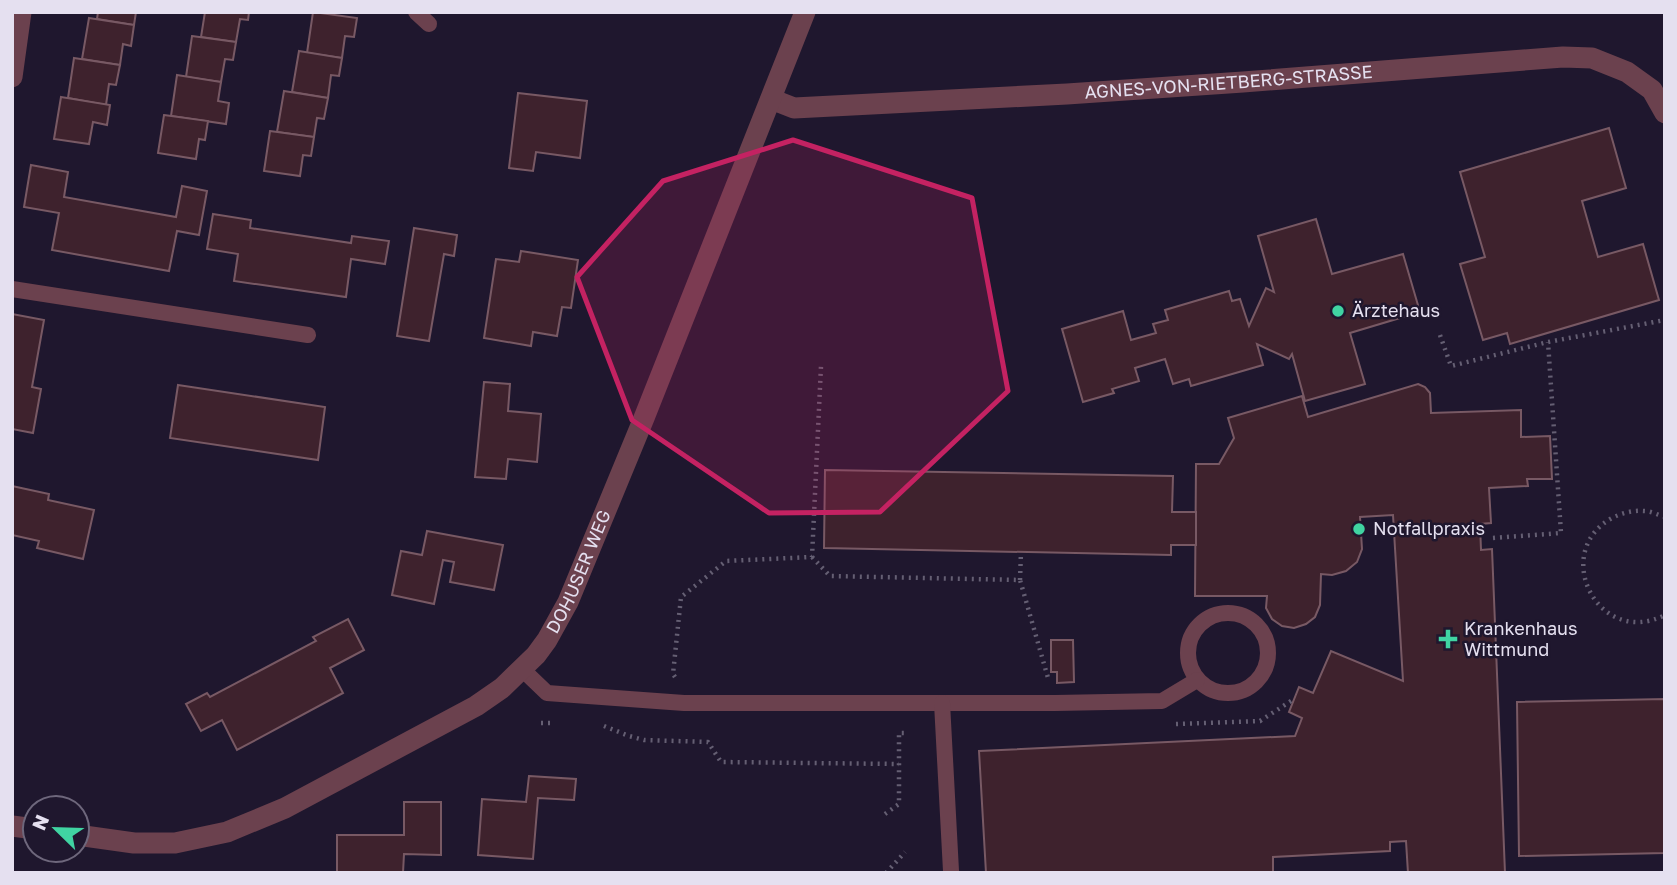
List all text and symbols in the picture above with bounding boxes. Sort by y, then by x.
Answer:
street label: AGNES-VON-RIETBERG-STRASSE [1084,60,1373,103]
place label: Ärztehaus [1352,299,1440,321]
marker: Ärztehaus [1330,303,1346,319]
street label: DOHUSER WEG [541,506,615,637]
place label: Notfallpraxis [1373,517,1485,539]
marker: Notfallpraxis [1351,521,1367,537]
place label: Krankenhaus Wittmund [1464,617,1578,660]
marker: Krankenhaus Wittmund [1438,629,1458,649]
north arrow [21,794,91,864]
text: N [26,811,53,833]

